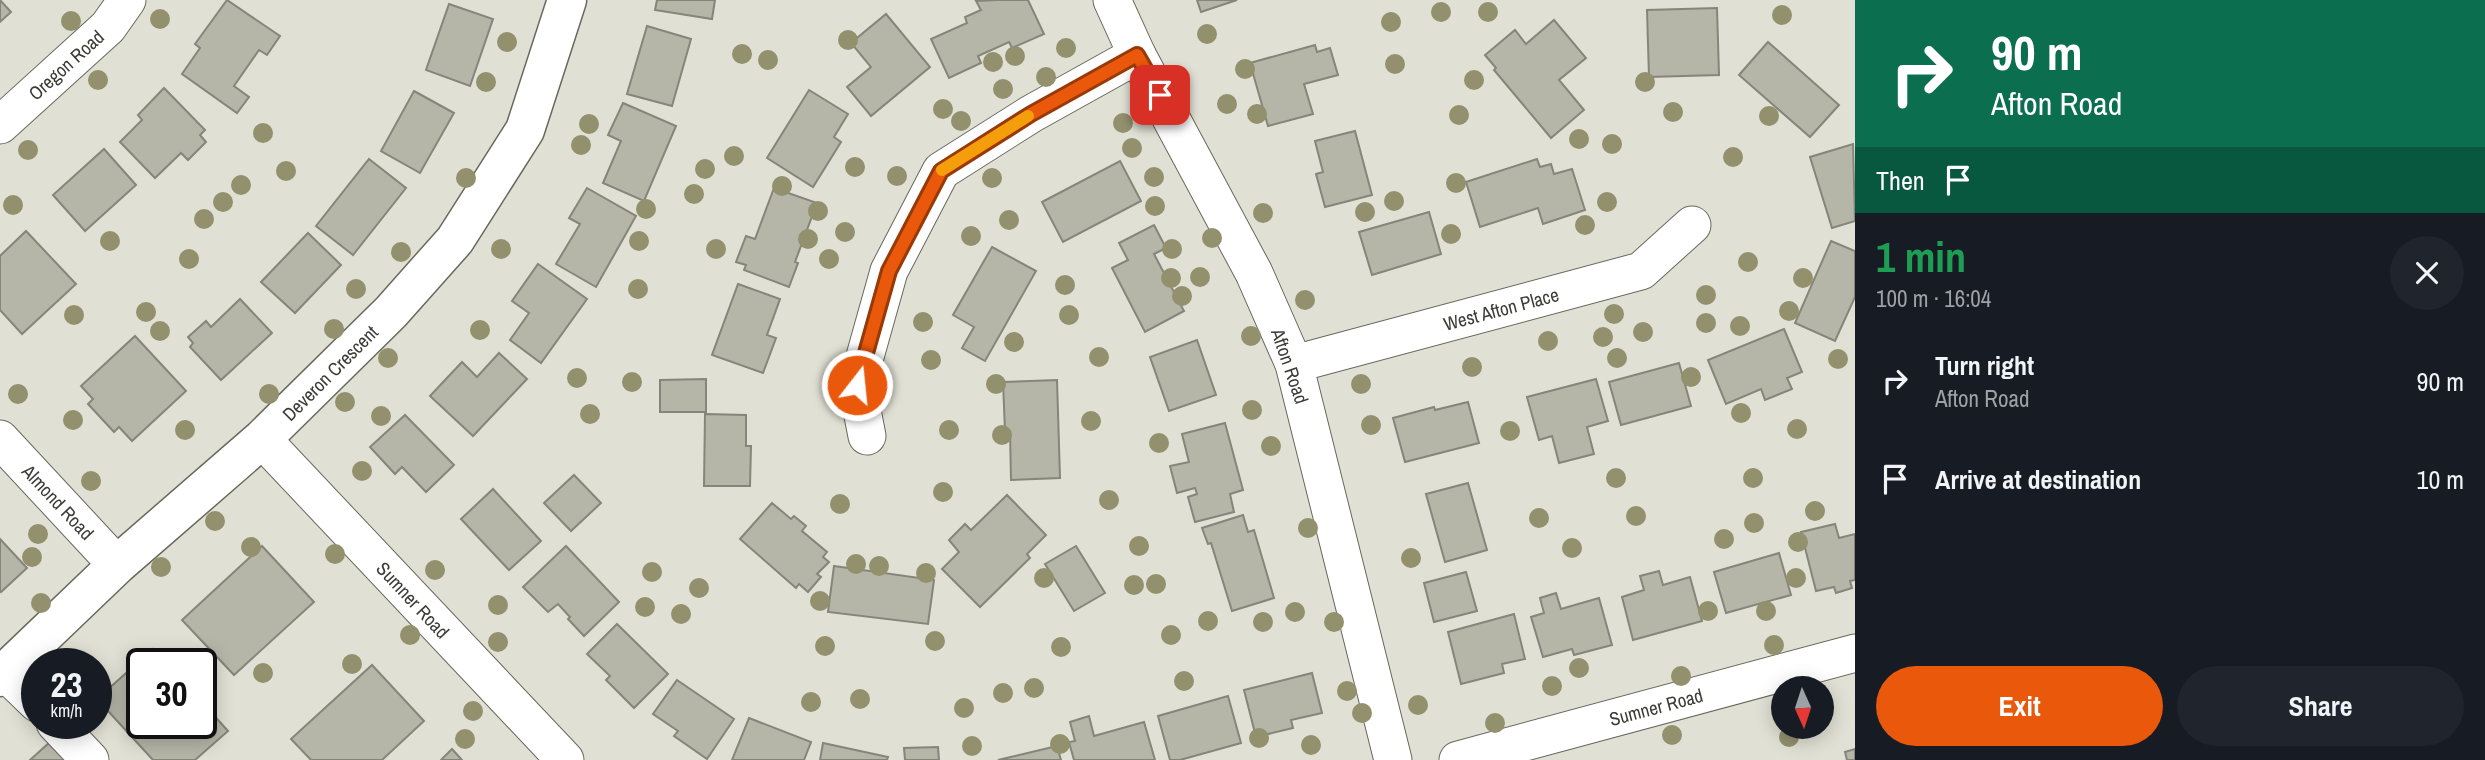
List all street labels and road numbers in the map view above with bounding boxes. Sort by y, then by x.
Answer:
street label: Oregon Road [23,24,109,106]
street label: West Afton Place [1440,281,1562,337]
street label: Deveron Crescent [276,319,384,427]
street label: Afton Road [1265,324,1315,407]
street label: Almond Road [16,458,100,545]
street label: Sumner Road [371,556,455,644]
street label: Sumner Road [1606,682,1706,732]

